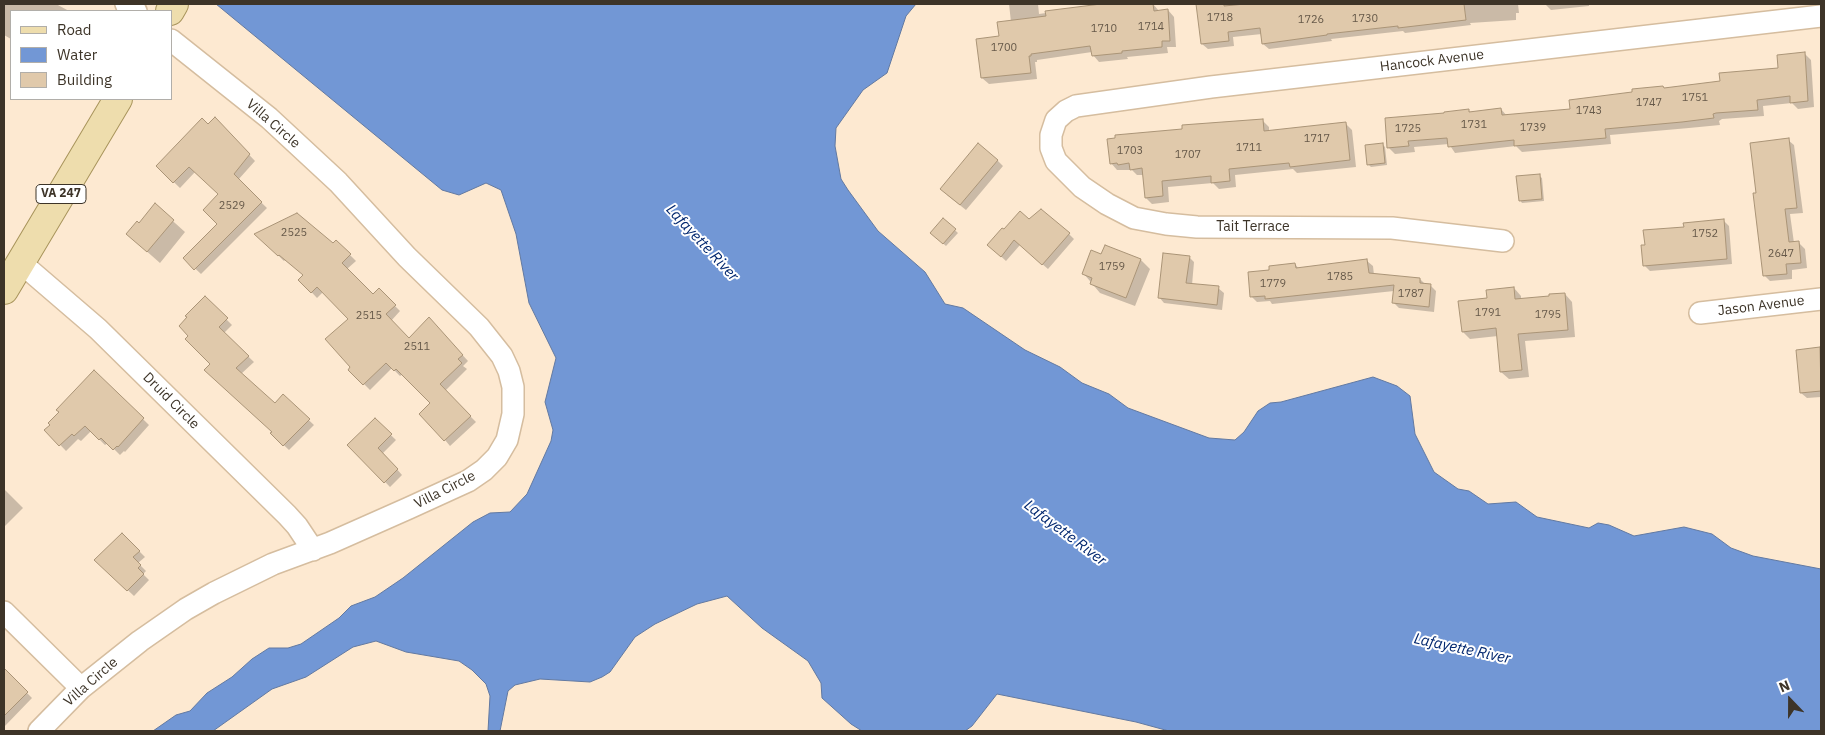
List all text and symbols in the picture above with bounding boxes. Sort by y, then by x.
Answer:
legend [10,10,172,100]
house number: 1718 [1207,11,1233,25]
house number: 1730 [1352,12,1378,26]
house number: 1726 [1298,13,1324,27]
text: Road [57,20,92,39]
house number: 1714 [1138,20,1164,34]
house number: 1710 [1091,22,1117,36]
house number: 1700 [991,41,1017,55]
text: Water [57,45,97,64]
street label: Hancock Avenue [1379,46,1485,76]
text: Building [57,70,112,89]
house number: 1751 [1682,91,1708,105]
street label: Villa Circle [243,96,303,152]
house number: 1747 [1636,96,1662,110]
house number: 1743 [1576,104,1602,118]
house number: 1731 [1461,118,1487,132]
house number: 1739 [1520,121,1546,135]
house number: 1725 [1395,122,1421,136]
house number: 1717 [1304,132,1330,146]
house number: 1711 [1236,141,1262,155]
house number: 1703 [1117,144,1143,158]
house number: 1707 [1175,148,1201,162]
road number: VA 247 [36,184,86,203]
house number: 2529 [219,199,245,213]
water label: Lafayette River [662,201,742,285]
street label: Tait Terrace [1216,219,1290,235]
house number: 2525 [281,226,307,240]
house number: 1752 [1692,227,1718,241]
house number: 2647 [1768,247,1794,261]
house number: 1759 [1099,260,1125,274]
house number: 1785 [1327,270,1353,284]
house number: 1779 [1260,277,1286,291]
house number: 1787 [1398,287,1424,301]
street label: Jason Avenue [1717,292,1805,320]
house number: 1791 [1475,306,1501,320]
house number: 1795 [1535,308,1561,322]
house number: 2515 [356,309,382,323]
house number: 2511 [404,340,430,354]
street label: Druid Circle [139,369,203,433]
street label: Villa Circle [412,467,478,513]
water label: Lafayette River [1020,496,1110,570]
water label: Lafayette River [1412,630,1512,668]
street label: Villa Circle [61,654,121,710]
north arrow [1765,675,1815,725]
text: N [1776,676,1792,696]

